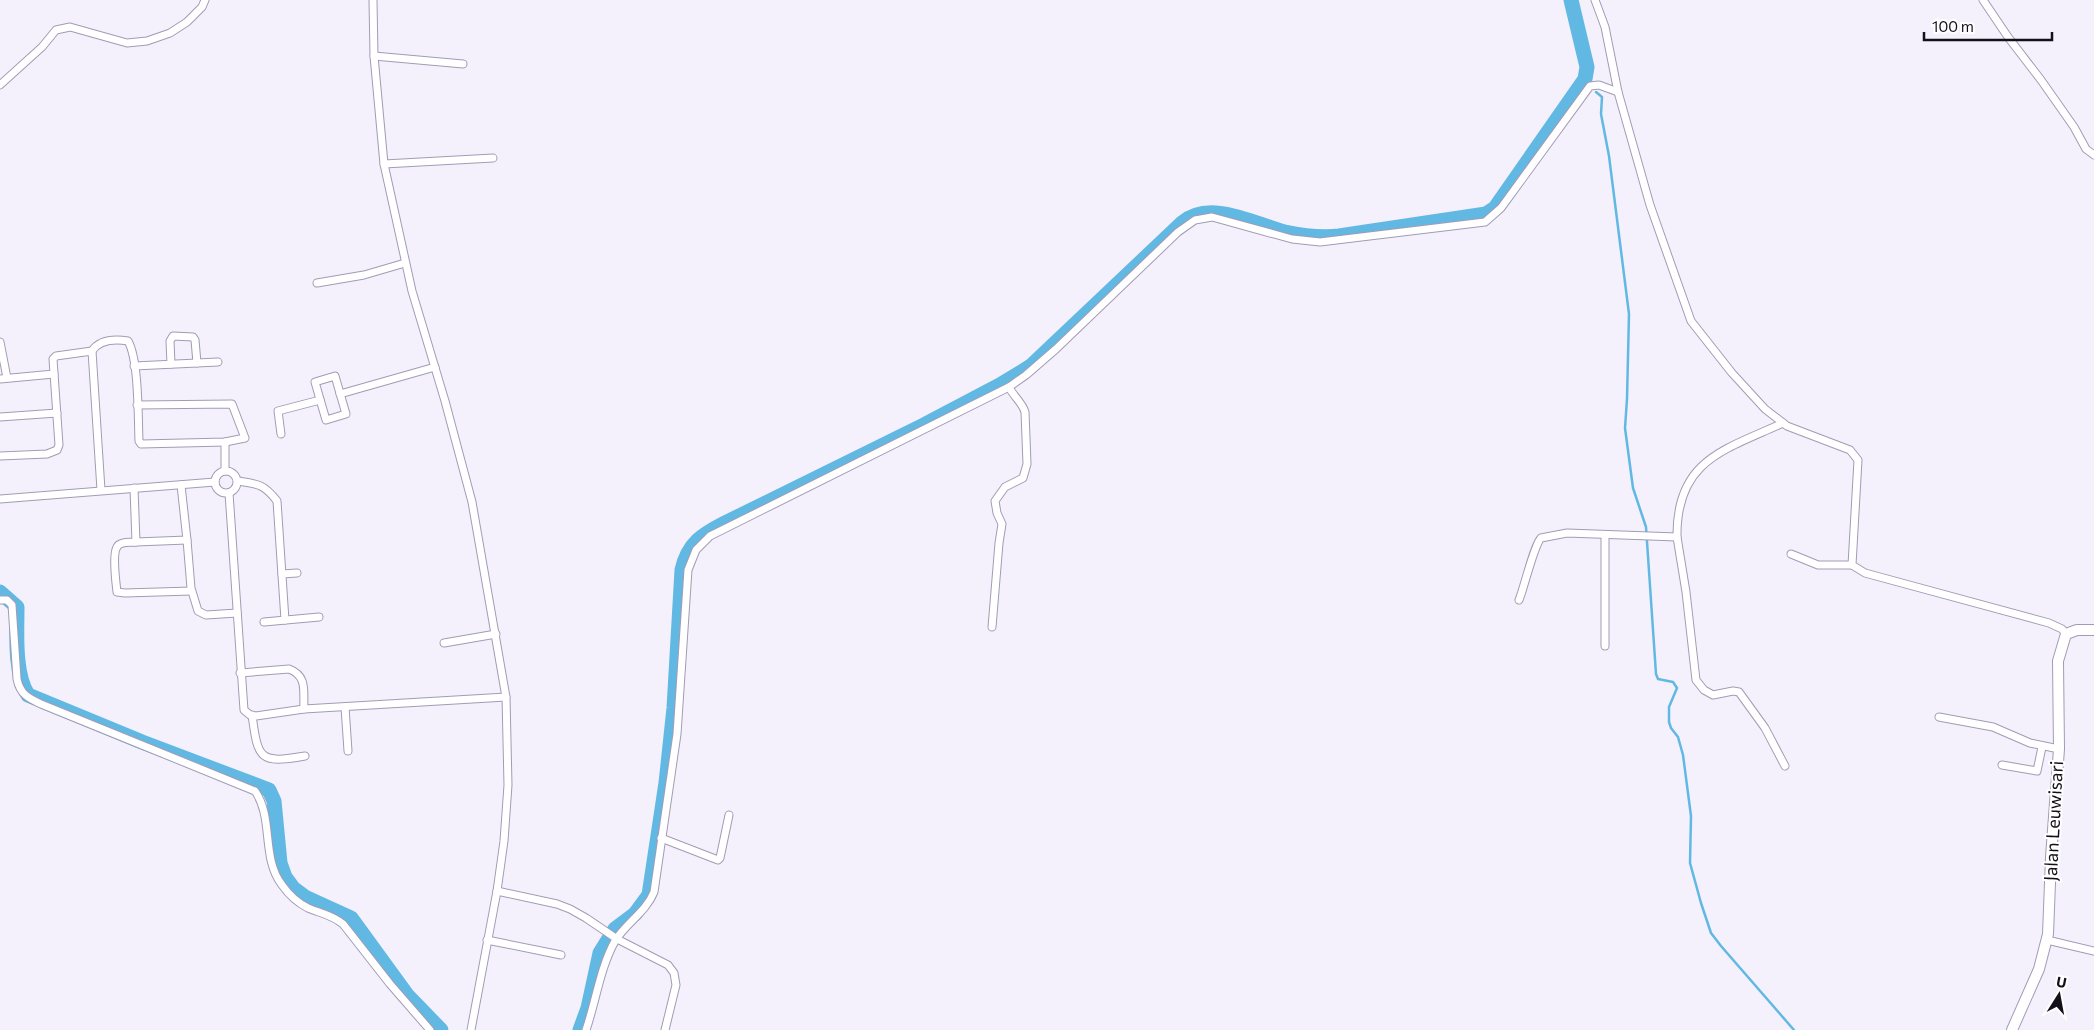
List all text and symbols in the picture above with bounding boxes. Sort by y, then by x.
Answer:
scale bar [1924,10,2052,42]
text: 100 m [1932,17,1974,35]
street label: Jalan Leuwisari [2039,760,2067,882]
north arrow [2034,970,2084,1020]
text: U [2055,972,2068,991]

